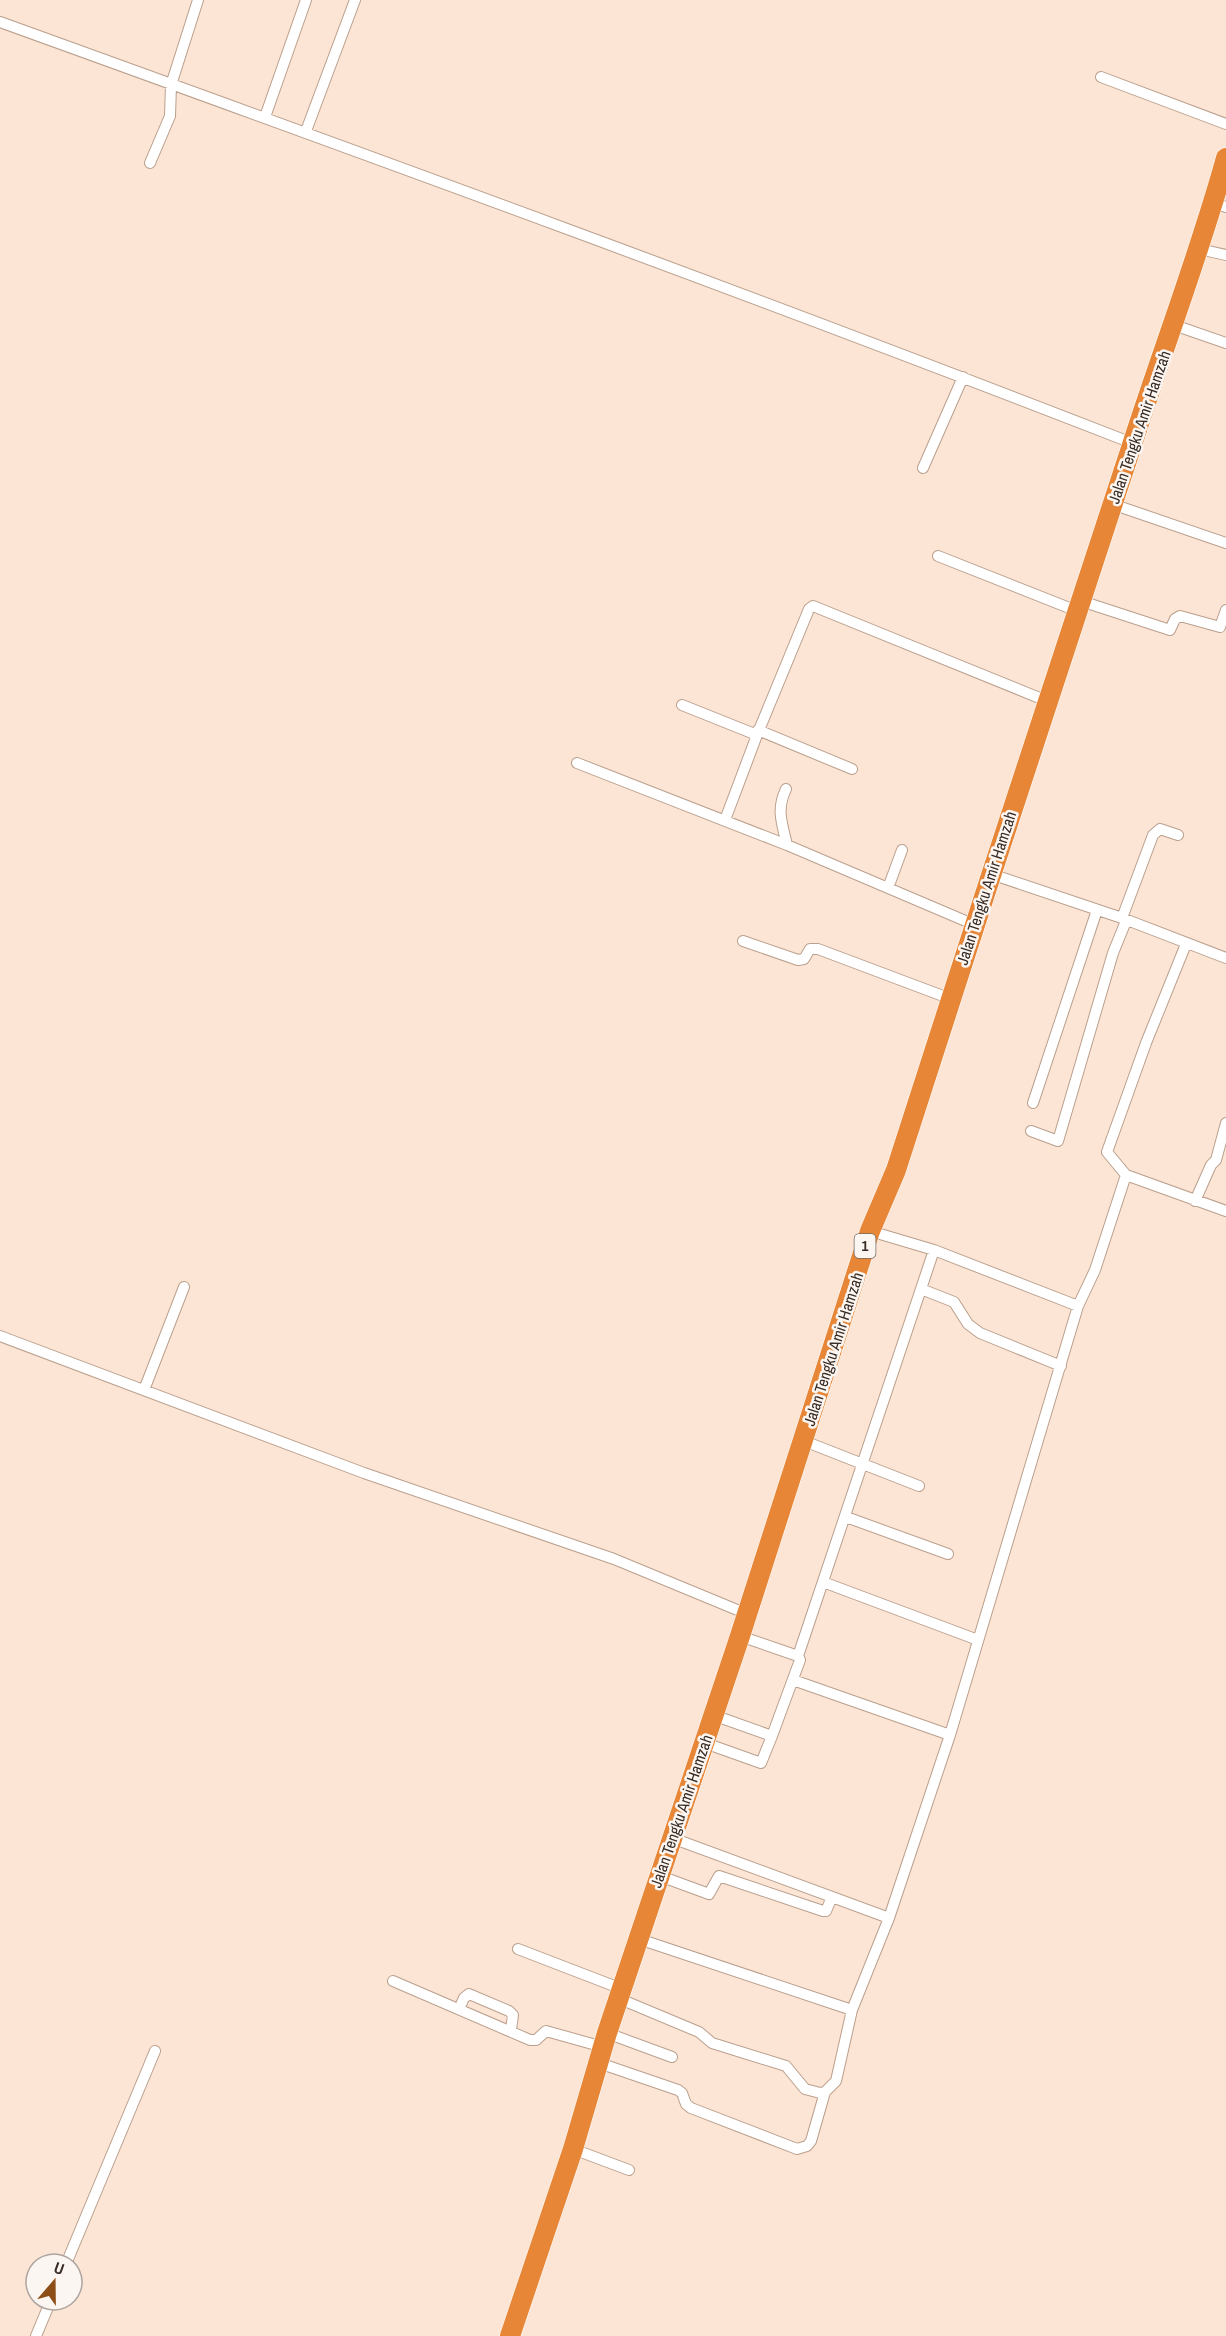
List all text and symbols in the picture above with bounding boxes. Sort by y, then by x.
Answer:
street label: Jalan Tengku Amir Hamzah [1103,348,1175,506]
street label: Jalan Tengku Amir Hamzah [951,808,1021,968]
road number: 1 [854,1234,876,1258]
street label: Jalan Tengku Amir Hamzah [798,1269,868,1429]
street label: Jalan Tengku Amir Hamzah [645,1732,717,1890]
north arrow [24,2252,84,2312]
text: U [51,2256,67,2280]

